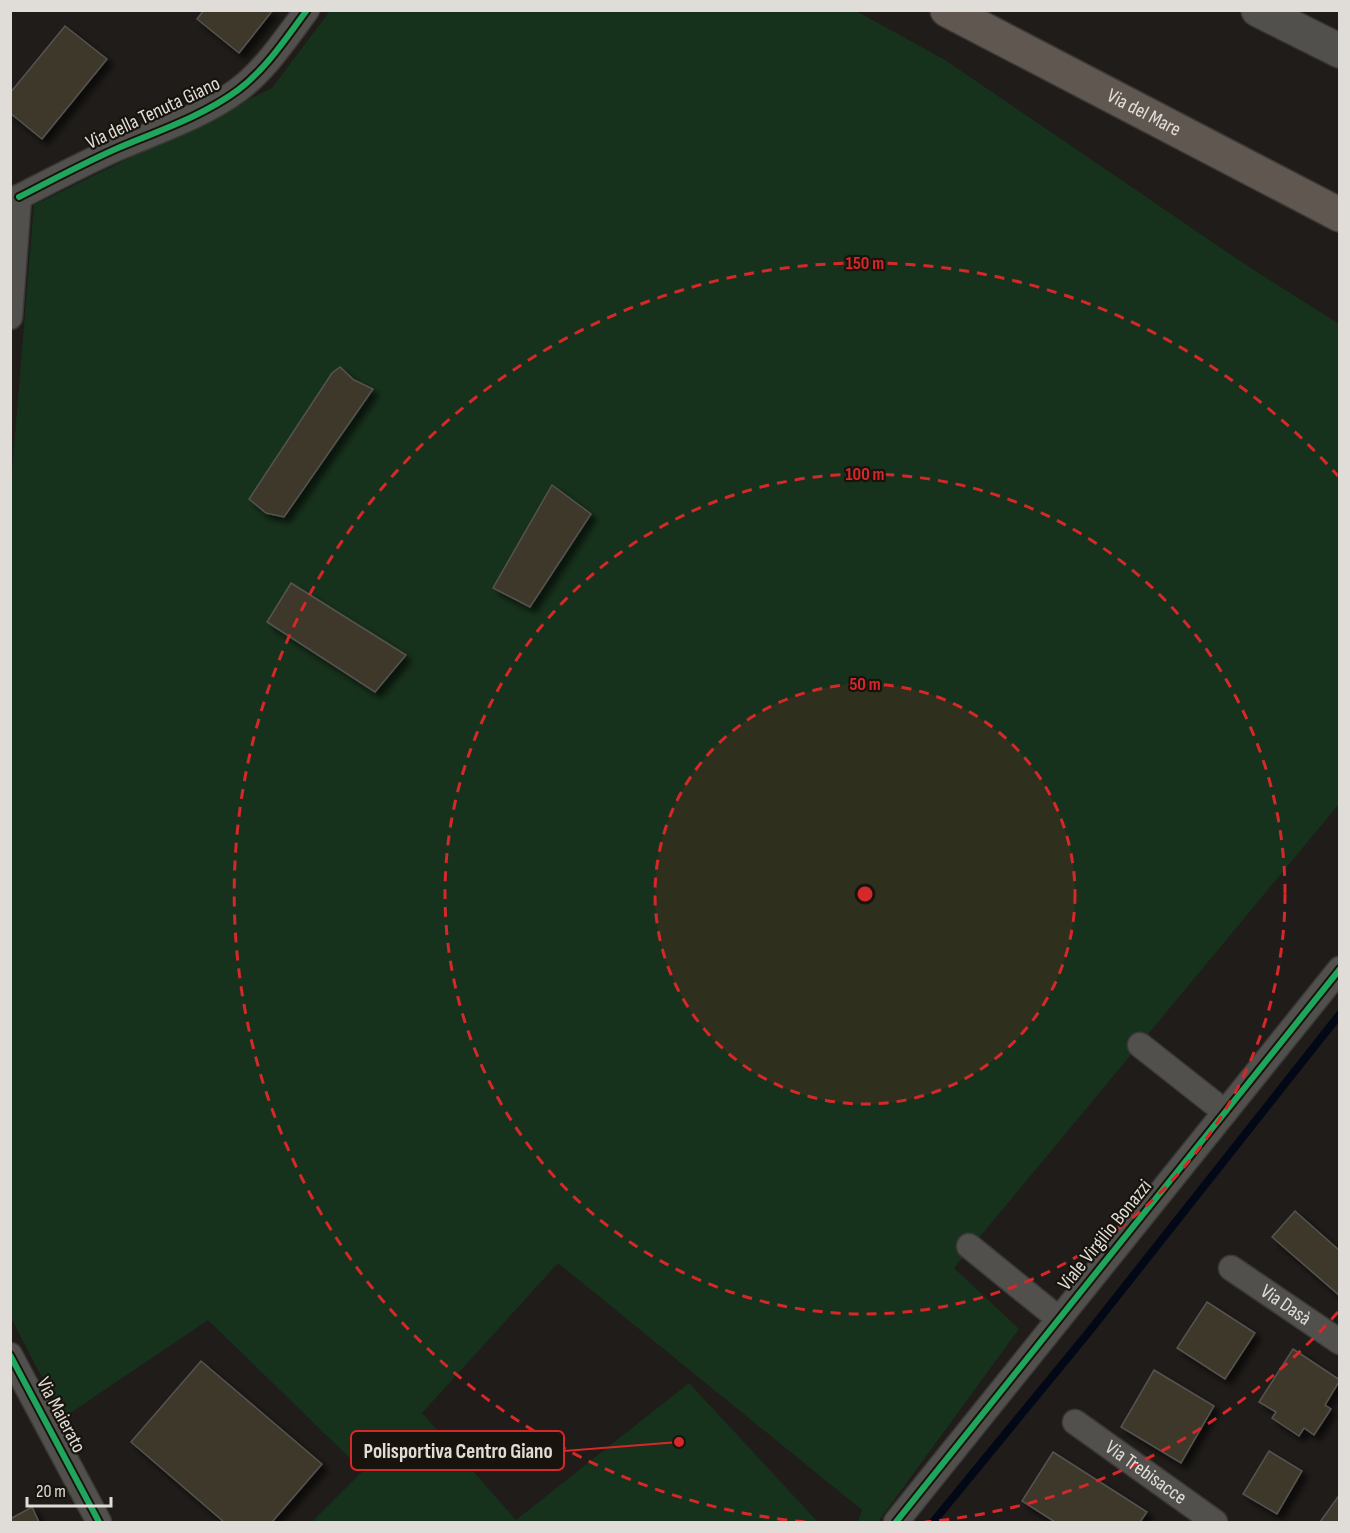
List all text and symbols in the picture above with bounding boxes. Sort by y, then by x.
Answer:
street label: Via della Tenuta Giano [82,71,224,155]
street label: Via del Mare [1103,84,1185,142]
text: 150 m [846,253,884,274]
text: 100 m [846,464,885,485]
text: 50 m [849,674,881,695]
centre of rings [855,884,875,904]
street label: Viale Virgilio Bonazzi [1053,1175,1157,1295]
street label: Via Dasà [1256,1279,1315,1331]
street label: Via Maierato [31,1373,91,1457]
callout: Polisportiva Centro Giano [351,1431,564,1470]
street label: Via Trebisacce [1100,1435,1191,1510]
text: Polisportiva Centro Giano [363,1439,553,1464]
scale bar [27,1470,111,1508]
text: 20 m [36,1481,66,1502]

